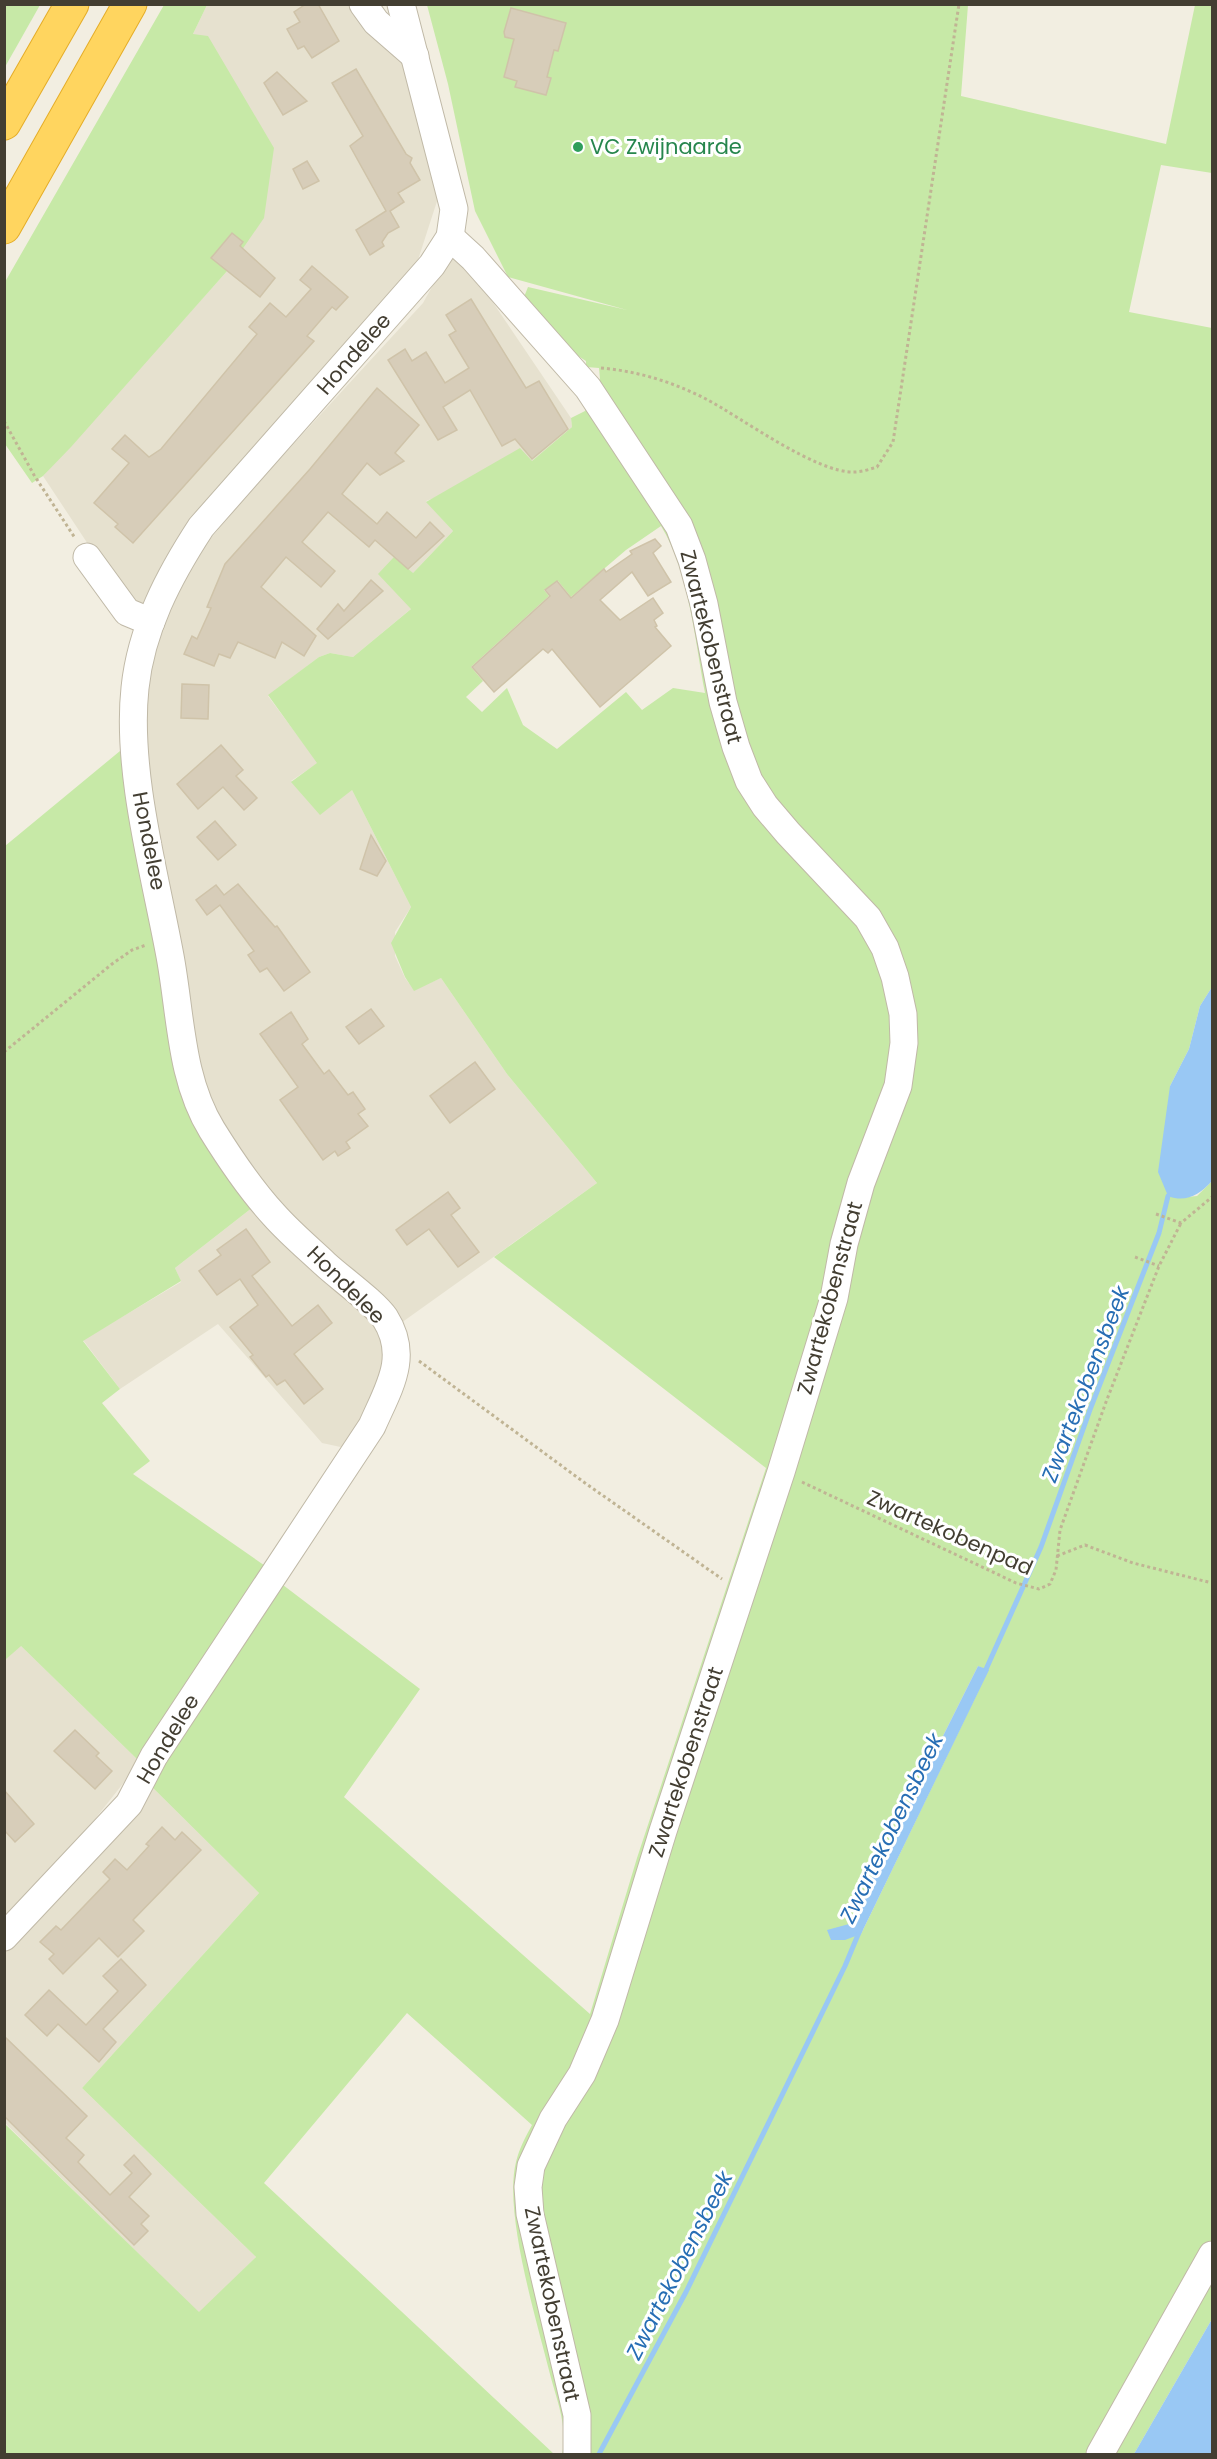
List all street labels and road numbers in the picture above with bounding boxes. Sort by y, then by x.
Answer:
street label: Hondelee [310,306,397,401]
street label: Zwartekobenstraat [673,547,750,747]
street label: Hondelee [126,789,173,893]
street label: Zwartekobenstraat [790,1198,869,1398]
street label: Hondelee [301,1239,392,1330]
street label: Zwartekobenpad [863,1483,1038,1582]
street label: Zwartekobenstraat [641,1663,730,1861]
street label: Hondelee [129,1688,206,1789]
street label: Zwartekobenstraat [518,2204,587,2404]

